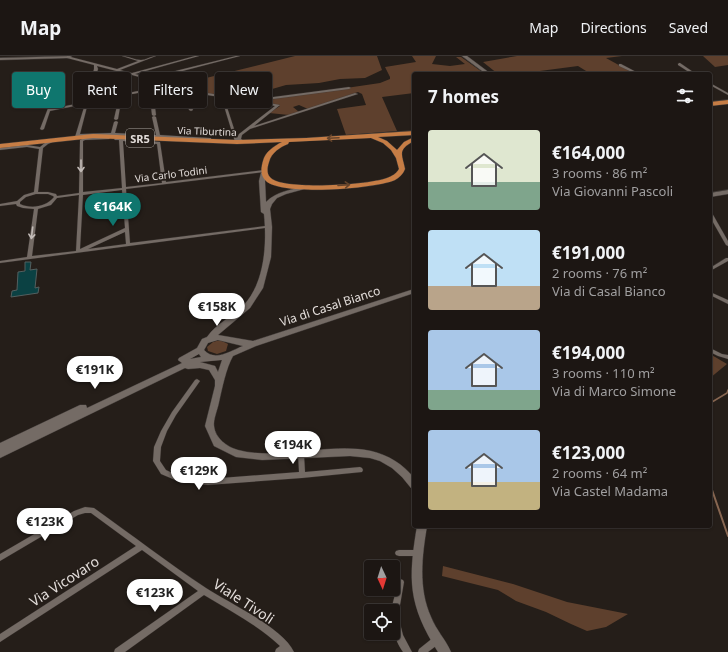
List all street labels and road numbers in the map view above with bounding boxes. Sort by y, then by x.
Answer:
street label: Via Tiburtina [177,123,237,139]
road number: SR5 [126,129,154,147]
street label: Via Carlo Todini [134,163,208,185]
street label: Via di Casal Bianco [278,282,382,330]
street label: Via Vicovaro [26,551,102,611]
street label: Viale Tivoli [210,574,278,628]

